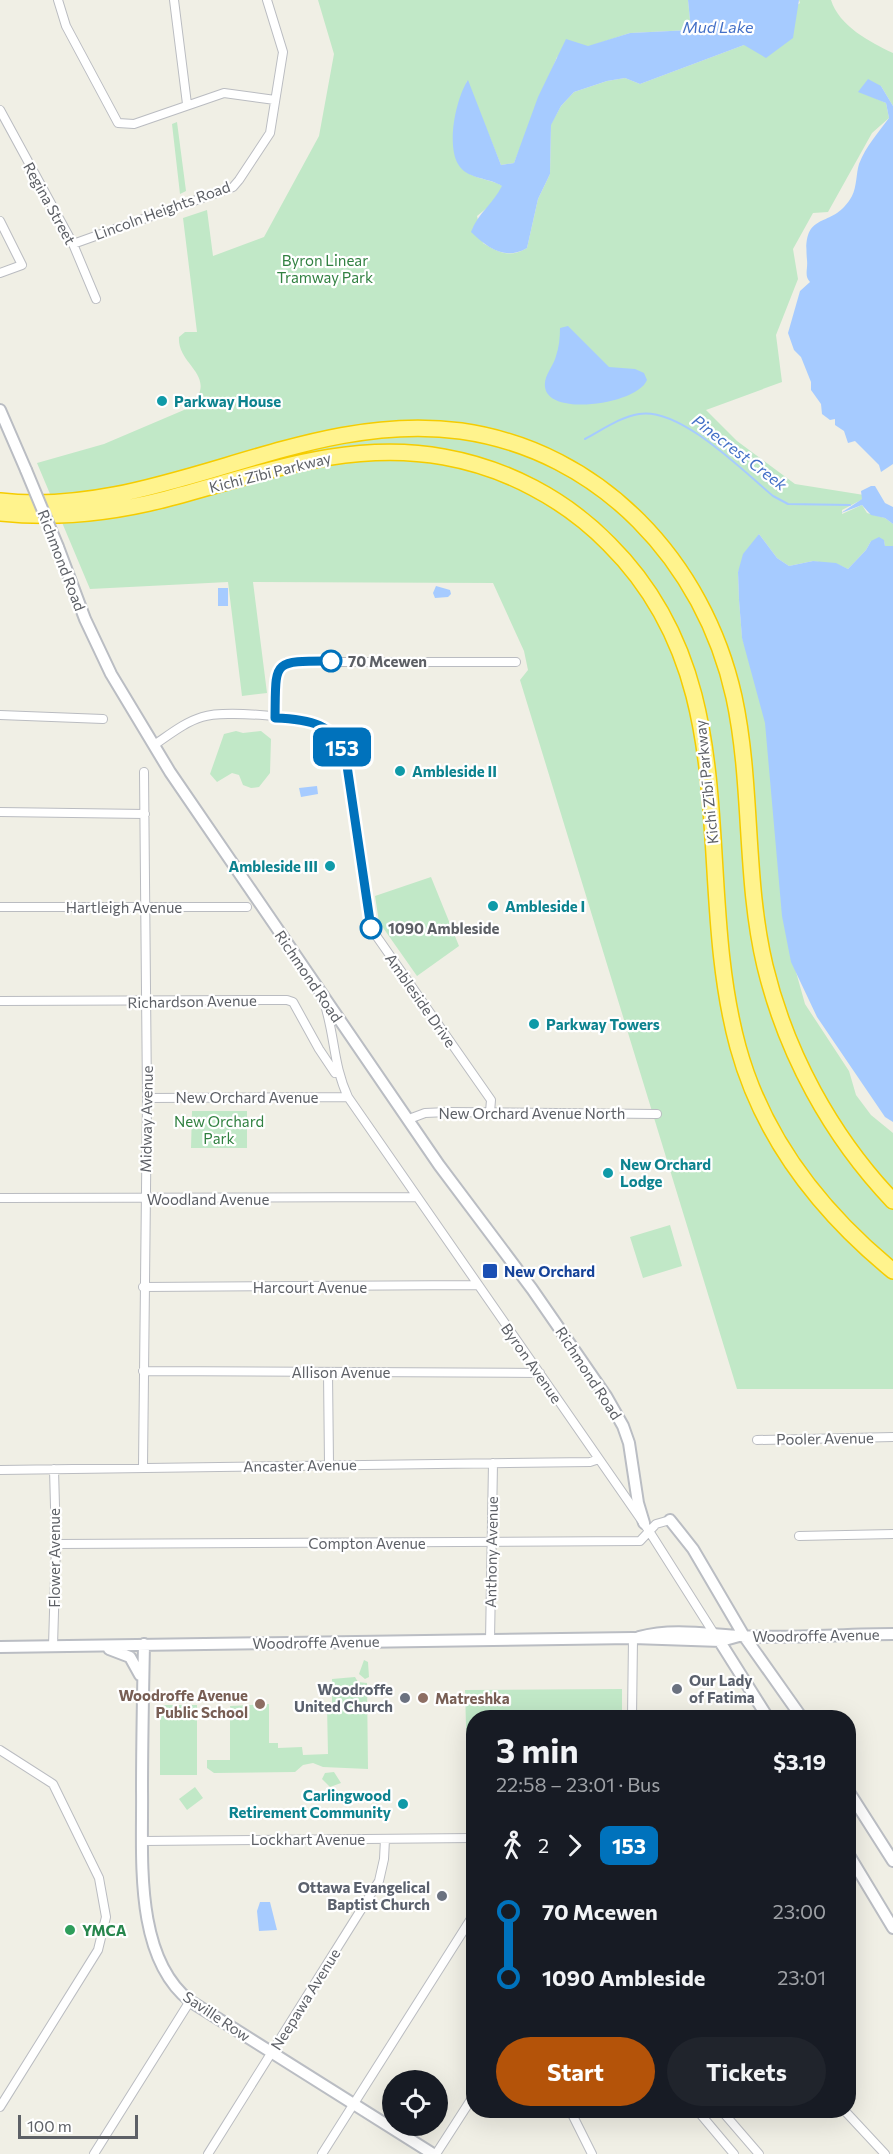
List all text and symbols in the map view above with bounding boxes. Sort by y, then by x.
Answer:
water label: Mud Lake [683,17,754,36]
street label: Regina Street [20,159,80,247]
street label: Lincoln Heights Road [92,177,232,243]
park label: Byron Linear Tramway Park [277,251,373,286]
place label: Parkway House [174,392,281,410]
marker: Parkway House [155,394,169,408]
water label: Pinecrest Creek [689,410,791,494]
street label: Kichi Zībī Parkway [207,448,333,496]
street label: Richmond Road [34,507,90,613]
marker: 70 Mcewen [320,650,342,672]
place label: 70 Mcewen [348,652,427,670]
street label: Kichi Zībī Parkway [690,719,721,845]
line badge: 153 [308,728,376,766]
text: 153 [325,735,359,760]
place label: Ambleside II [412,762,497,780]
marker: Ambleside II [393,764,407,778]
place label: Ambleside III [228,857,318,875]
marker: Ambleside III [323,859,337,873]
place label: Ambleside I [505,897,585,915]
street label: Hartleigh Avenue [66,898,182,916]
marker: Ambleside I [486,899,500,913]
marker: 1090 Ambleside [360,917,382,939]
place label: 1090 Ambleside [388,919,500,937]
street label: Richmond Road [272,927,346,1025]
street label: Ambleside Drive [382,950,460,1050]
street label: Richardson Avenue [127,991,257,1011]
place label: Parkway Towers [546,1015,660,1033]
marker: Parkway Towers [527,1017,541,1031]
street label: Midway Avenue [136,1065,156,1173]
street label: New Orchard Avenue [175,1088,319,1106]
street label: New Orchard Avenue North [439,1104,625,1122]
park label: New Orchard Park [174,1112,264,1147]
place label: New Orchard Lodge [620,1155,711,1190]
marker: New Orchard Lodge [601,1166,615,1180]
street label: Woodland Avenue [147,1190,269,1208]
marker: New Orchard [481,1262,499,1280]
place label: New Orchard [504,1262,595,1280]
street label: Harcourt Avenue [253,1278,367,1296]
street label: Byron Avenue [498,1320,566,1407]
street label: Richmond Road [552,1323,626,1423]
street label: Allison Avenue [291,1363,391,1381]
street label: Pooler Avenue [776,1428,874,1448]
street label: Ancaster Avenue [243,1455,357,1475]
street label: Anthony Avenue [481,1496,501,1608]
street label: Flower Avenue [45,1508,63,1608]
street label: Compton Avenue [308,1534,426,1552]
street label: Woodroffe Avenue [752,1625,880,1645]
street label: Woodroffe Avenue [252,1632,380,1652]
place label: Our Lady of Fatima [689,1671,755,1706]
place label: Woodroffe United Church [294,1680,393,1715]
marker: Our Lady of Fatima [670,1682,684,1696]
place label: Woodroffe Avenue Public School [118,1686,248,1721]
place label: Matreshka [435,1689,510,1707]
marker: Woodroffe United Church [398,1691,412,1705]
marker: Matreshka [416,1691,430,1705]
marker: Woodroffe Avenue Public School [253,1697,267,1711]
text: 3 min [496,1729,579,1770]
text: $3.19 [773,1748,826,1775]
text: 22:58 – 23:01 · Bus [496,1772,660,1796]
place label: Carlingwood Retirement Community [229,1786,392,1821]
marker: Carlingwood Retirement Community [396,1797,410,1811]
icon: walk [496,1829,529,1862]
icon: forward [558,1829,591,1862]
street label: Lockhart Avenue [251,1830,365,1848]
text: 2 [538,1833,549,1857]
text: 153 [612,1833,646,1858]
place label: Ottawa Evangelical Baptist Church [298,1878,430,1913]
marker: Ottawa Evangelical Baptist Church [435,1889,449,1903]
text: 70 Mcewen [542,1898,658,1925]
text: 23:00 [773,1899,826,1923]
place label: YMCA [82,1921,127,1939]
marker: YMCA [63,1923,77,1937]
street label: Neepawa Avenue [267,1945,343,2053]
text: 1090 Ambleside [542,1964,705,1991]
text: 23:01 [777,1965,826,1989]
street label: Saville Row [180,1987,254,2045]
button: Start [496,2037,655,2106]
button: Tickets [667,2037,826,2106]
map controls [382,2070,448,2136]
button: locate [382,2070,448,2136]
scale bar [18,2112,138,2140]
text: 100 m [27,2116,72,2135]

